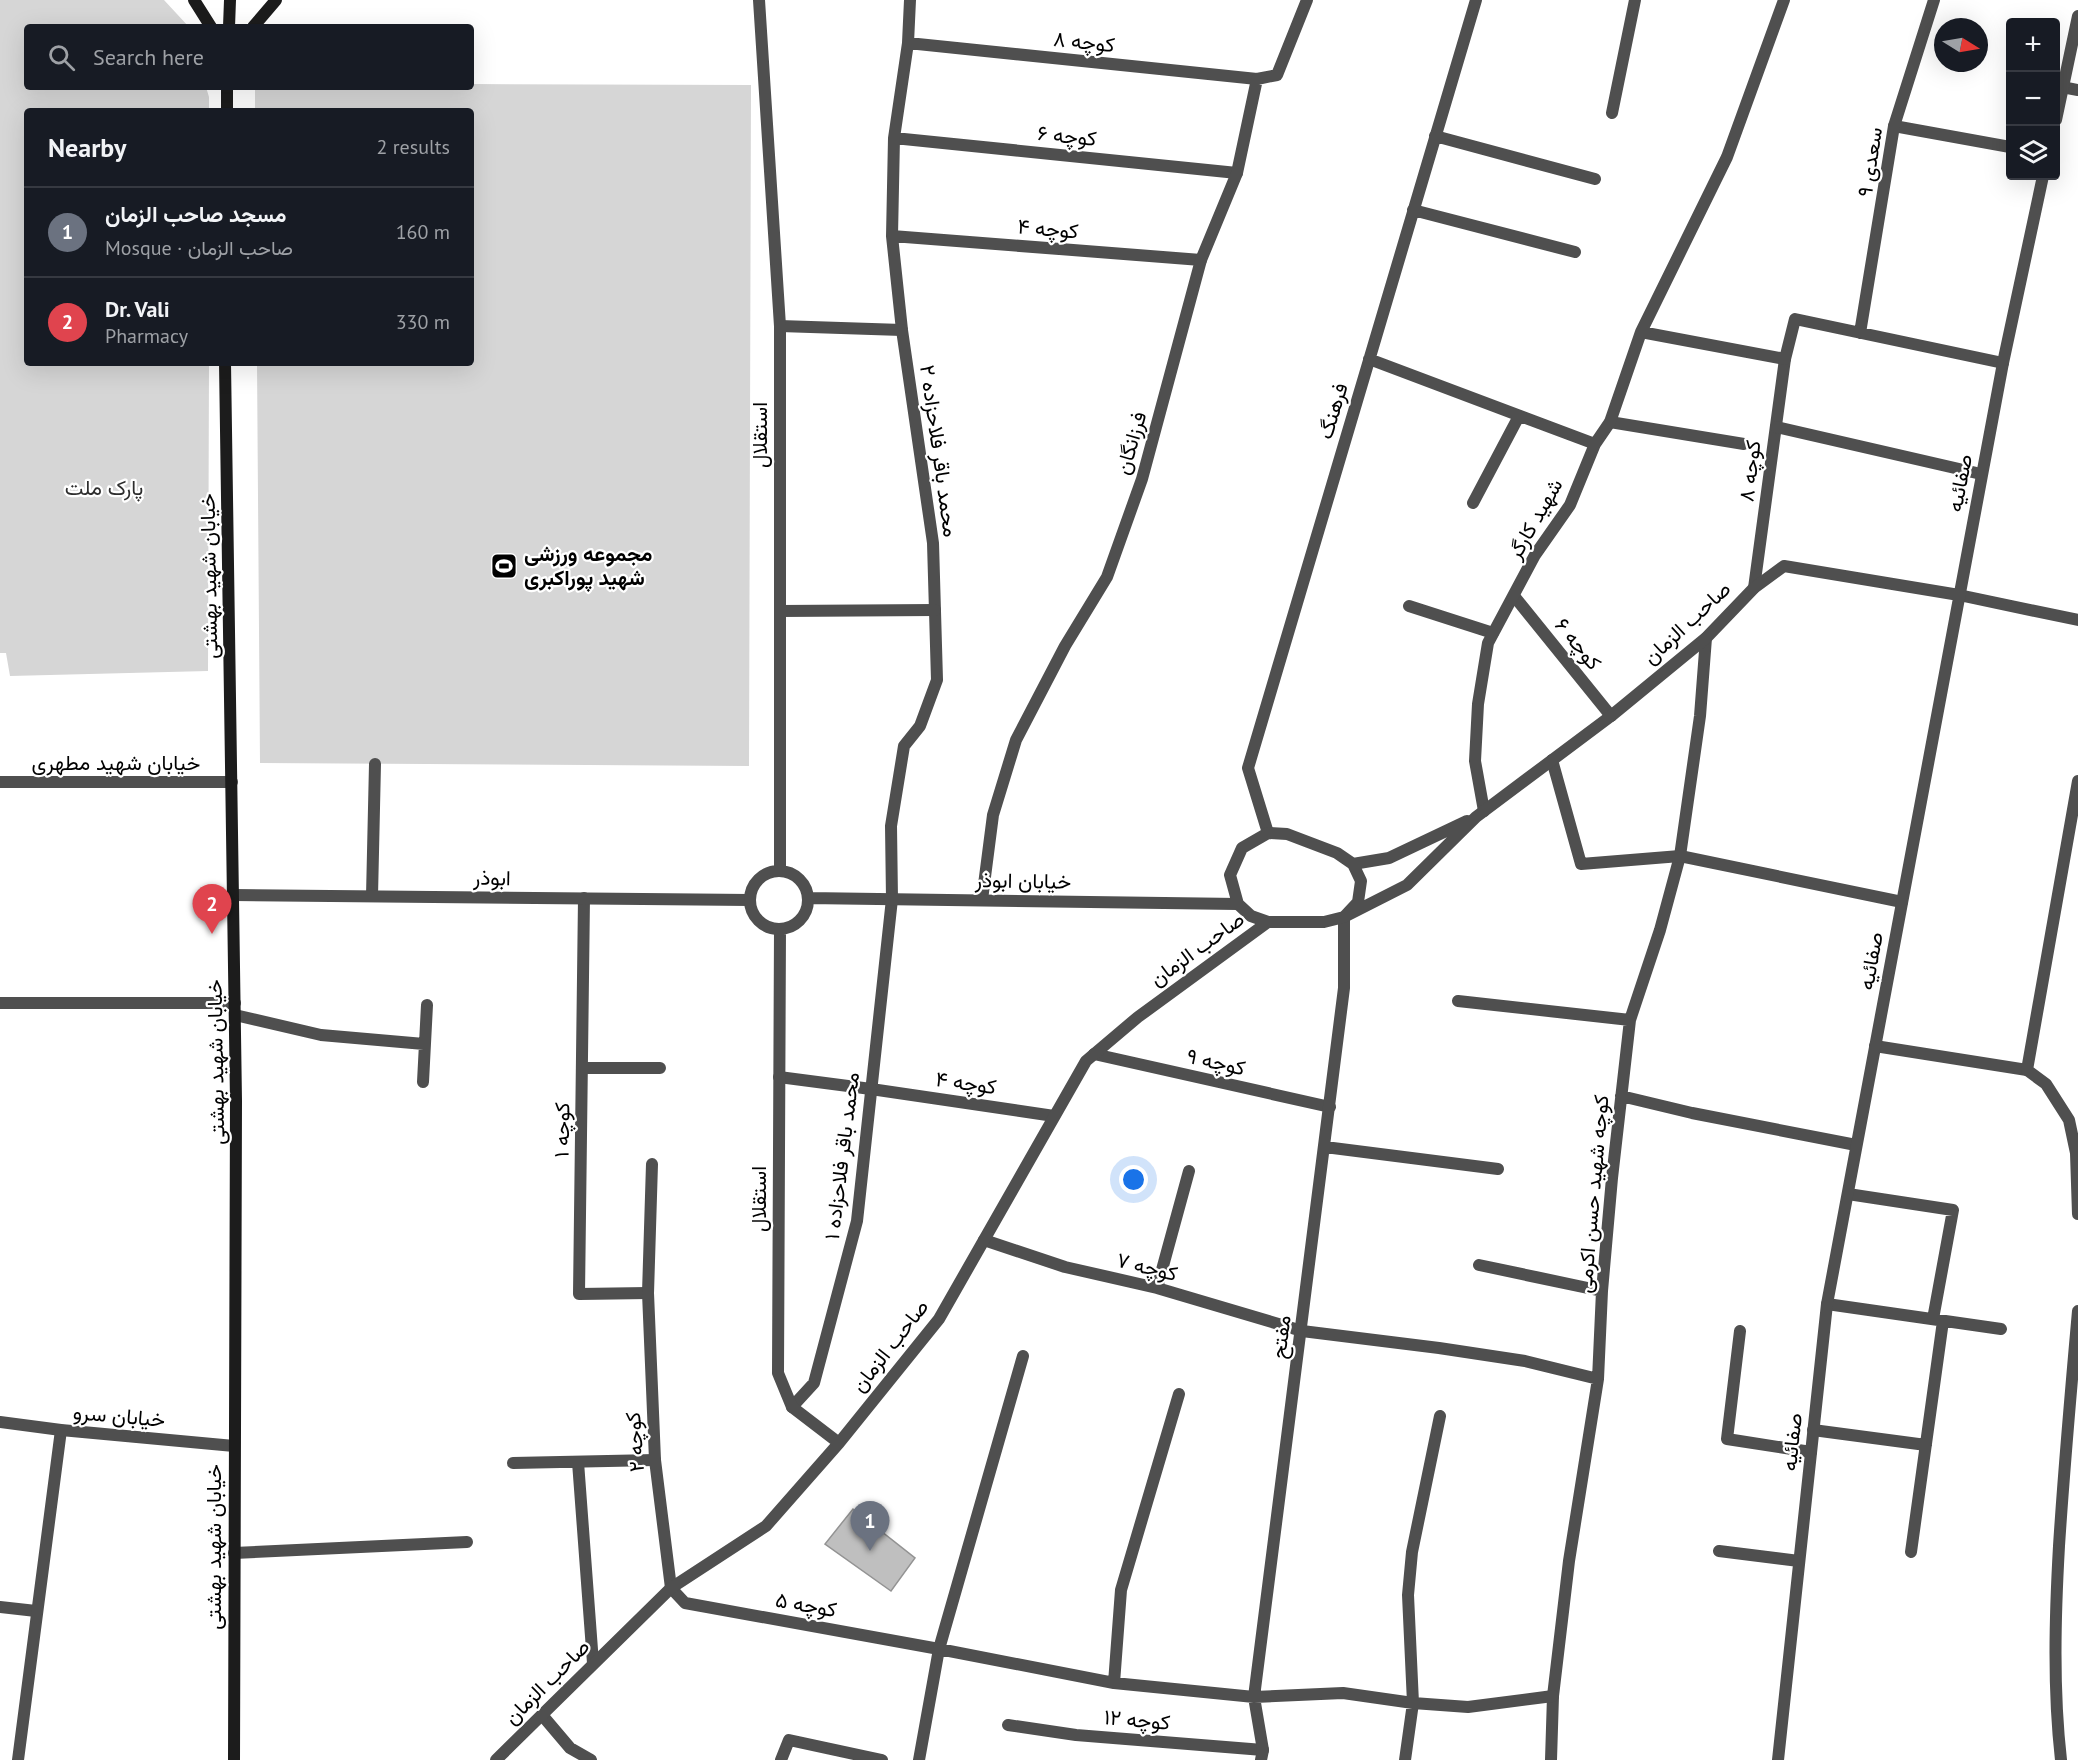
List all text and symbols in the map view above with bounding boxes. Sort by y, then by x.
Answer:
north arrow [1934,18,1988,72]
map controls [2006,18,2060,180]
button: + [2006,18,2060,72]
search box [24,24,474,90]
street label: کوچه ۸ [1052,25,1116,59]
icon: search [45,41,78,74]
text: Search here [93,43,204,71]
button: − [2006,72,2060,126]
street label: کوچه ۶ [1036,119,1098,153]
street label: سعدی ۹ [1851,125,1888,199]
button: layers [2006,126,2060,180]
text: Nearby [48,131,126,164]
text: 2 results [377,134,450,160]
text: مسجد صاحب الزمان [105,200,287,228]
street label: کوچه ۴ [1016,212,1080,246]
text: 1 [62,219,73,245]
text: 160 m [396,219,450,245]
text: Mosque · صاحب الزمان [105,235,293,261]
text: Dr. Vali [105,295,170,323]
text: 2 [62,309,73,335]
text: 330 m [396,309,450,335]
text: Pharmacy [105,323,188,349]
street label: محمد باقر فلاحزاده ۲ [914,363,965,539]
street label: فرهنگ [1311,379,1354,442]
street label: استقلال [746,402,773,468]
street label: فرزانگان [1109,408,1152,478]
street label: کوچه ۸ [1732,439,1768,503]
street label: صفائیه [1941,452,1978,514]
park label: پارک ملت [65,474,143,502]
street label: شهید کارگر [1500,474,1568,565]
street label: خیابان شهید بهشتی [194,493,223,659]
place label: مجموعه ورزشی شهید پوراکبری [524,540,652,592]
sports icon: مجموعه ورزشی شهید پوراکبری [489,551,519,581]
street label: صاحب الزمان [1637,575,1736,670]
street label: کوچه ۶ [1548,612,1608,676]
street label: خیابان شهید مطهری [32,749,200,776]
street label: ابوذر [472,864,511,891]
street label: خیابان ابوذر [974,866,1071,895]
pin: 2 [192,884,232,934]
street label: صاحب الزمان [1144,905,1249,992]
street label: صفائیه [1852,930,1889,992]
street label: خیابان شهید بهشتی [201,979,230,1145]
street label: کوچه ۹ [1184,1042,1248,1082]
street label: کوچه ۴ [934,1065,998,1101]
street label: محمد باقر فلاحزاده ۱ [818,1071,865,1241]
street label: کوچه شهید حسن اکرمی [1570,1094,1616,1294]
street label: کوچه ۱ [548,1102,576,1158]
your location [1119,1165,1148,1194]
street label: استقلال [745,1166,772,1232]
street label: کوچه ۷ [1114,1246,1180,1288]
street label: صاحب الزمان [845,1294,934,1398]
street label: مفتح [1264,1314,1298,1360]
street label: خیابان سرو [72,1398,166,1433]
street label: کوچه ۲ [619,1411,651,1473]
street label: صفائیه [1775,1411,1808,1472]
street label: خیابان شهید بهشتی [200,1464,227,1630]
pin: 1 [850,1502,890,1551]
street label: کوچه ۵ [773,1586,839,1624]
street label: صاحب الزمان [498,1633,595,1730]
street label: کوچه ۱۲ [1103,1703,1171,1737]

